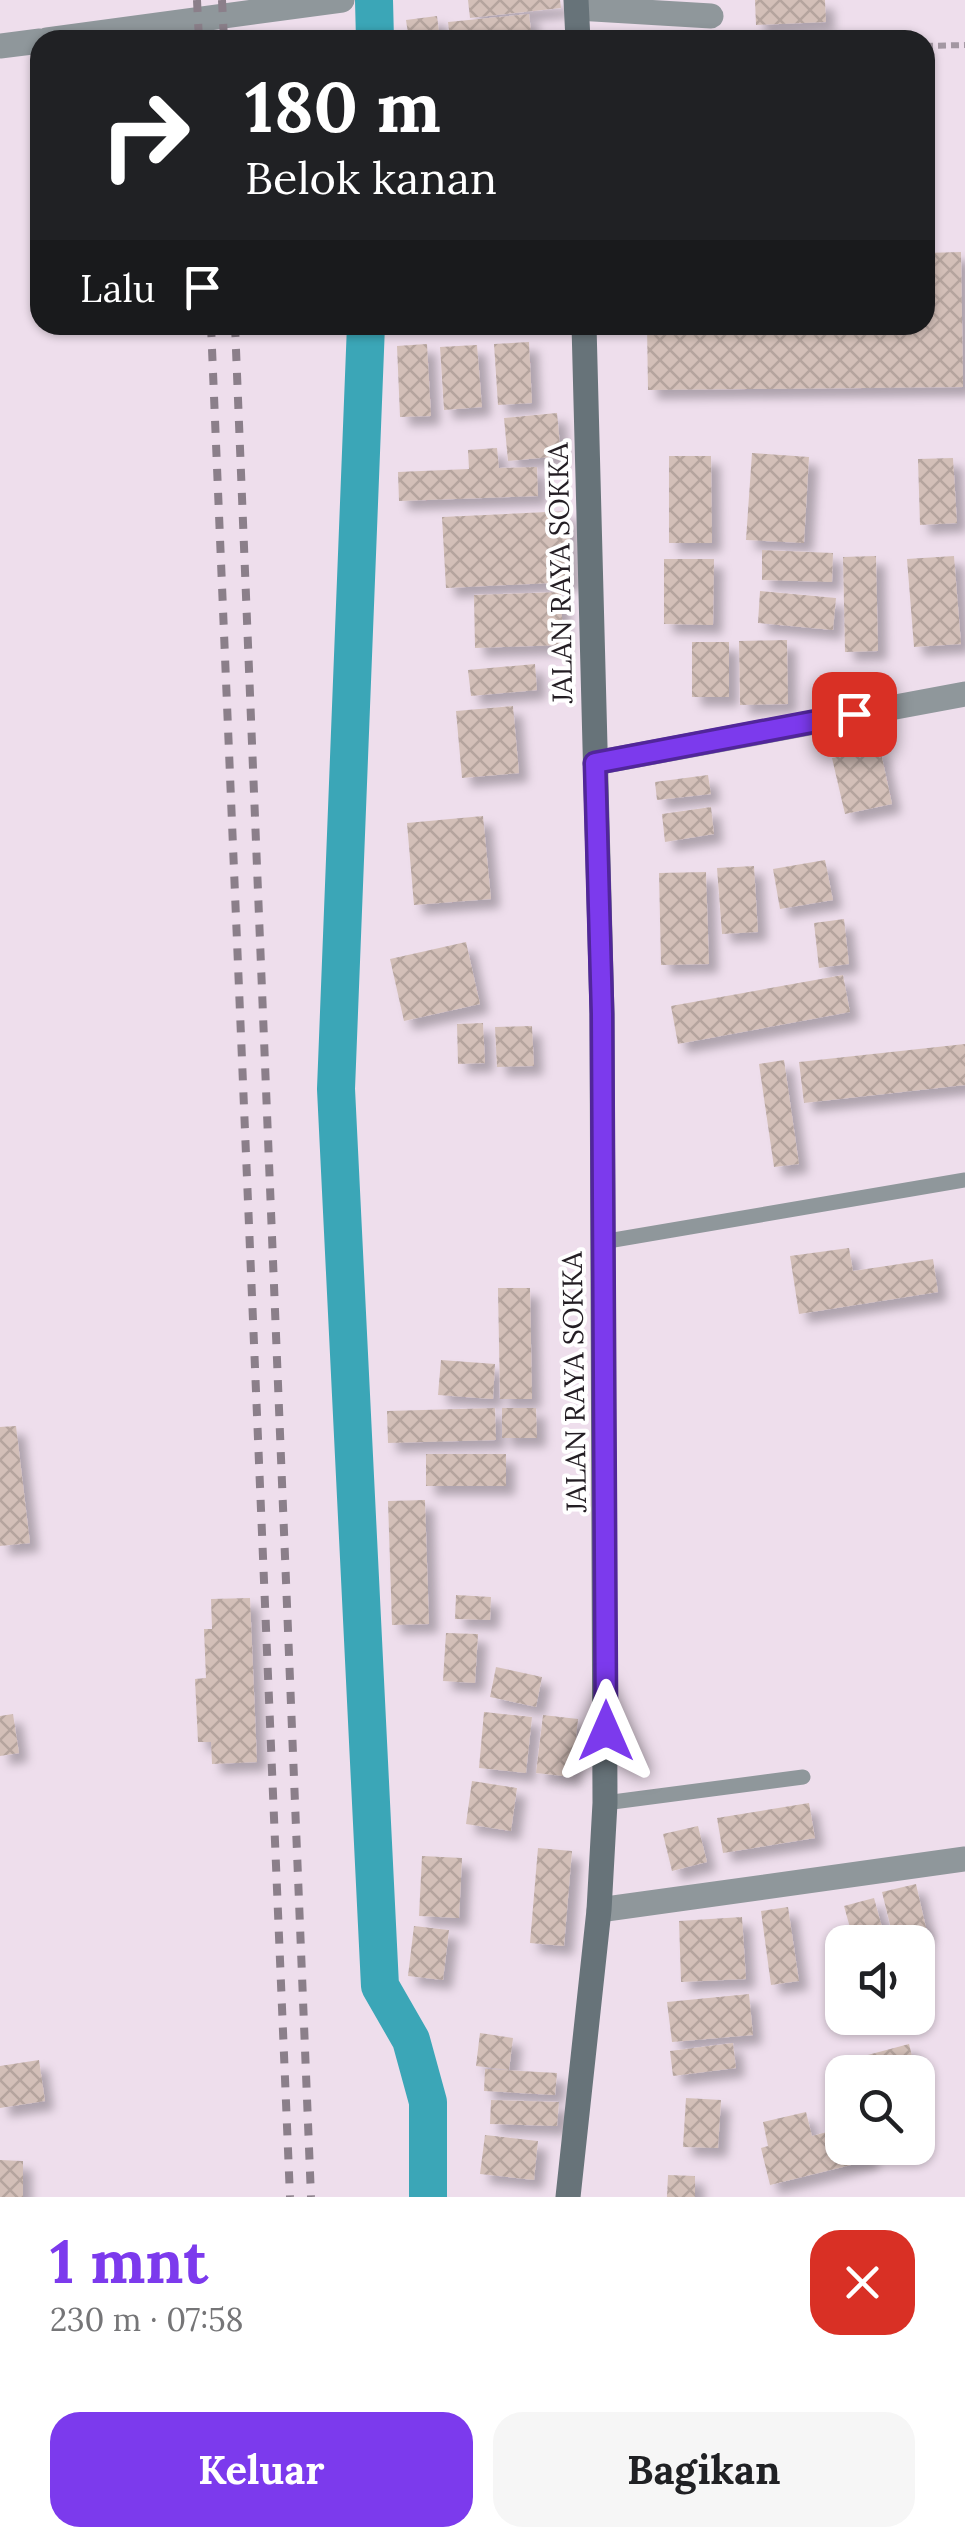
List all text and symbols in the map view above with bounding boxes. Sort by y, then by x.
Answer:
text: 180 m [245,62,441,151]
icon: right [80,70,210,200]
text: Belok kanan [245,149,497,206]
icon: arrive [175,260,230,315]
text: Lalu [80,264,155,312]
street label: JALAN RAYA SOKKA [540,442,580,705]
pin [812,672,897,757]
icon: arrive [827,687,882,742]
street label: JALAN RAYA SOKKA [554,1251,594,1514]
position arrow [554,1679,658,1783]
map controls [825,1925,935,2165]
button: sound [825,1925,935,2035]
button: search [825,2055,935,2165]
text: 1 mnt [50,2223,208,2299]
button: close [810,2230,915,2335]
text: 230 m · 07:58 [50,2299,244,2340]
button: Keluar [50,2412,473,2527]
button: Bagikan [493,2412,915,2527]

